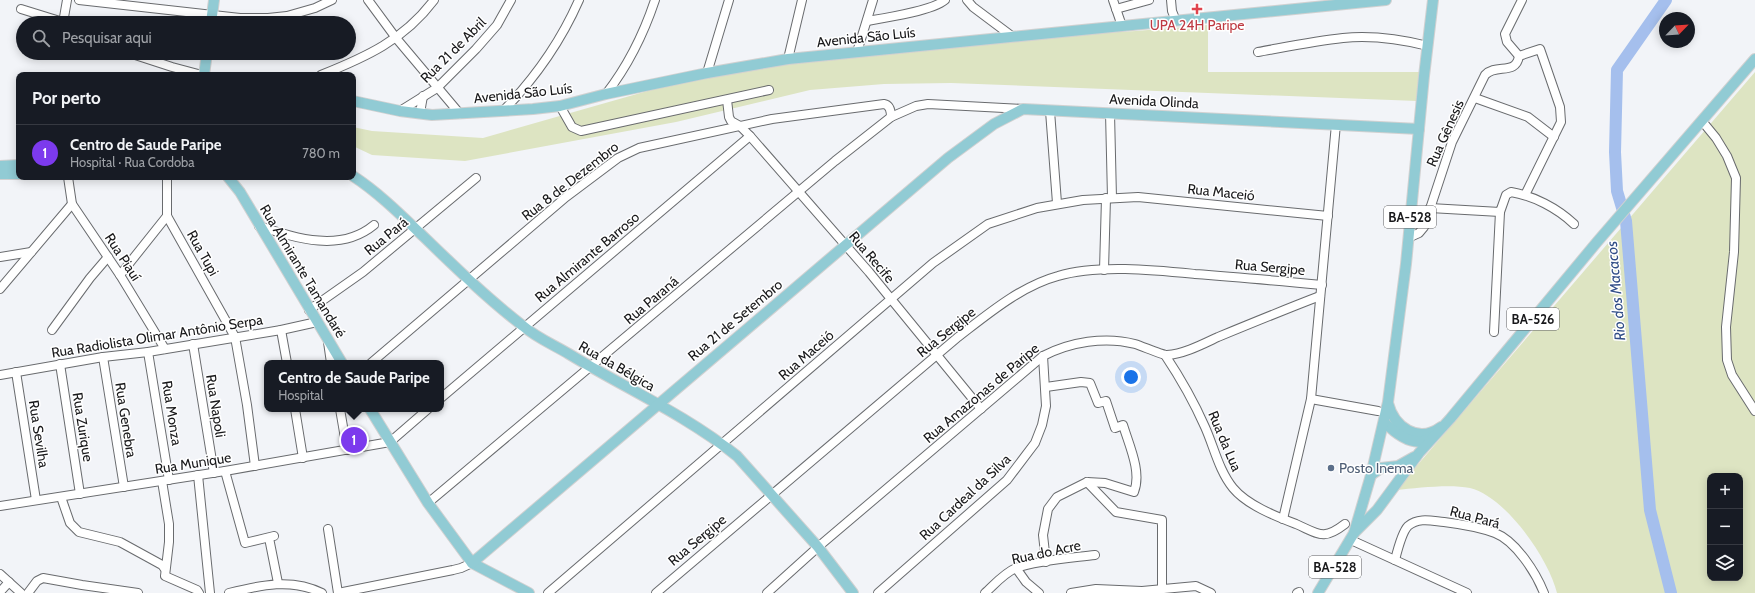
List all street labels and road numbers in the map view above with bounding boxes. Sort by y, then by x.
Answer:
street label: Rua 21 de Abril [416,13,490,87]
street label: Avenida São Luís [816,23,916,51]
street label: Avenida São Luís [473,79,573,107]
street label: Avenida Olinda [1109,90,1200,112]
street label: Rua Gênesis [1422,96,1468,169]
street label: Rua 8 de Dezembro [518,137,622,224]
street label: Rua Maceió [1186,180,1256,205]
street label: Rua Almirante Tamandaré [256,201,350,341]
road number: BA-528 [1384,206,1436,228]
street label: Rua Almirante Barroso [531,208,643,306]
street label: Rua Pará [360,213,412,259]
street label: Rua Tupi [183,227,223,279]
street label: Rua Recife [845,228,899,286]
street label: Rua Piauí [101,230,145,284]
street label: Rua Sergipe [1234,255,1306,279]
street label: Rua Paraná [620,272,682,328]
street label: Rua 21 de Setembro [684,275,786,365]
street label: Rua Sergipe [913,303,979,361]
road number: BA-526 [1507,308,1559,330]
street label: Rua Radiolista Olimar Antônio Serpa [50,310,264,362]
street label: Rua Maceió [775,326,838,384]
street label: Rua da Bélgica [576,337,659,395]
street label: Rua Amazonas de Paripe [919,339,1043,447]
street label: Rua Napoli [202,373,230,439]
street label: Rua Monza [158,379,186,447]
street label: Rua Genebra [111,381,141,459]
street label: Rua Zurique [69,391,97,463]
street label: Rua Sevilha [25,399,53,469]
street label: Rua da Lua [1204,408,1246,474]
street label: Rua Munique [154,448,232,478]
street label: Rua Cardeal da Silva [915,450,1015,544]
street label: Rua Pará [1448,502,1502,532]
street label: Rua Sergipe [664,510,730,570]
street label: Rua do Acre [1010,536,1082,568]
road number: BA-528 [1309,556,1361,578]

